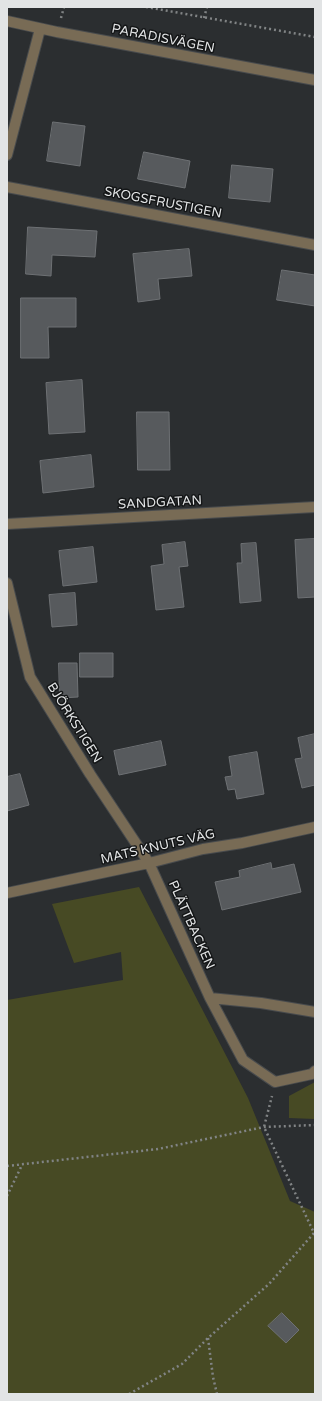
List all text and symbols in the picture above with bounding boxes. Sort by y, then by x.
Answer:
street label: PARADISVÄGEN [110,21,216,57]
street label: SKOGSFRUSTIGEN [103,184,223,222]
street label: SANDGATAN [118,493,202,513]
street label: BJÖRKSTIGEN [43,680,105,766]
street label: MATS KNUTS VÄG [99,826,217,868]
street label: PLÄTTBACKEN [164,878,218,972]

